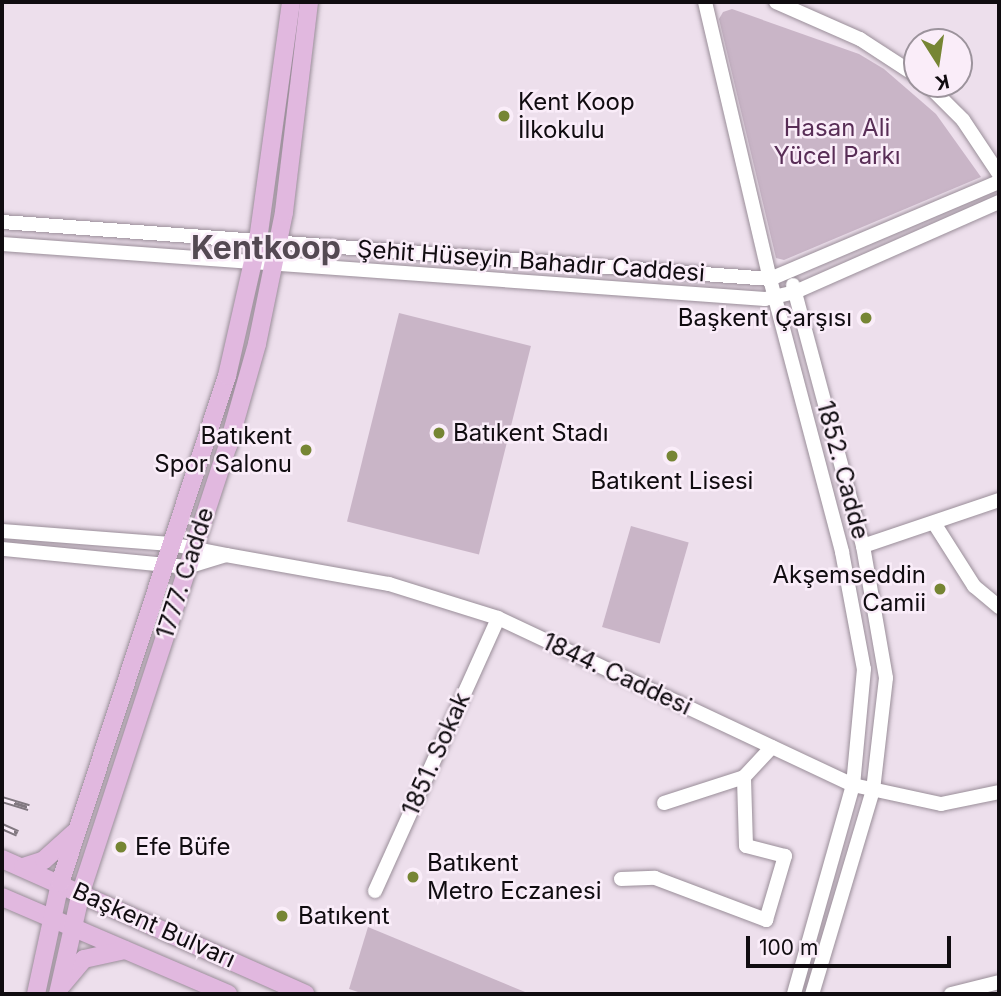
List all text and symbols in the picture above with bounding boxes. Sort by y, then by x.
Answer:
north arrow [903,28,973,98]
text: K [933,69,951,95]
place label: Kent Koop İlkokulu [518,88,635,144]
marker: Kent Koop İlkokulu [496,108,512,124]
park label: Hasan Ali Yücel Parkı [774,114,900,170]
district label: Kentkoop [191,229,341,267]
street label: Şehit Hüseyin Bahadır Caddesi [356,234,706,288]
place label: Başkent Çarşısı [678,304,852,332]
marker: Başkent Çarşısı [858,310,874,326]
street label: 1852. Cadde [811,398,875,542]
place label: Batıkent Stadı [453,419,609,447]
place label: Batıkent Spor Salonu [154,422,292,478]
marker: Batıkent Stadı [431,425,447,441]
marker: Batıkent Spor Salonu [298,442,314,458]
marker: Batıkent Lisesi [664,448,680,464]
place label: Batıkent Lisesi [591,467,753,495]
street label: 1777. Cadde [150,504,220,642]
place label: Akşemseddin Camii [773,561,926,617]
marker: Akşemseddin Camii [932,581,948,597]
street label: 1844. Caddesi [538,627,696,721]
street label: 1851. Sokak [396,688,476,820]
place label: Efe Büfe [135,833,230,861]
marker: Efe Büfe [113,839,129,855]
place label: Batıkent Metro Eczanesi [427,849,601,905]
marker: Batıkent Metro Eczanesi [405,869,421,885]
street label: Başkent Bulvarı [68,876,240,974]
place label: Batıkent [298,902,390,930]
marker: Batıkent [272,906,292,926]
scale bar [749,922,954,966]
text: 100 m [759,935,818,960]

